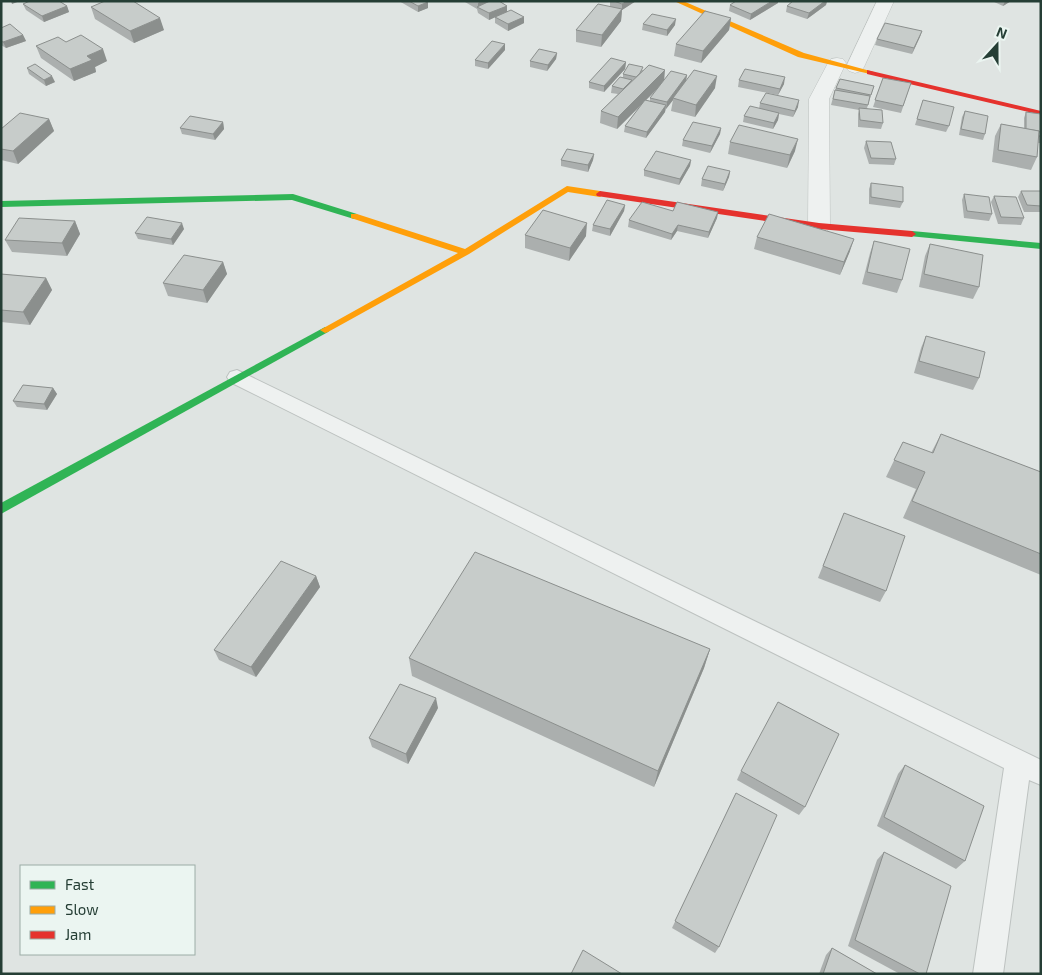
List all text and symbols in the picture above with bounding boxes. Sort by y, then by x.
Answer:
north arrow [972,20,1022,70]
text: N [994,23,1010,42]
legend [20,865,195,955]
text: Fast [65,875,95,893]
text: Slow [65,900,99,918]
text: Jam [65,925,91,943]

